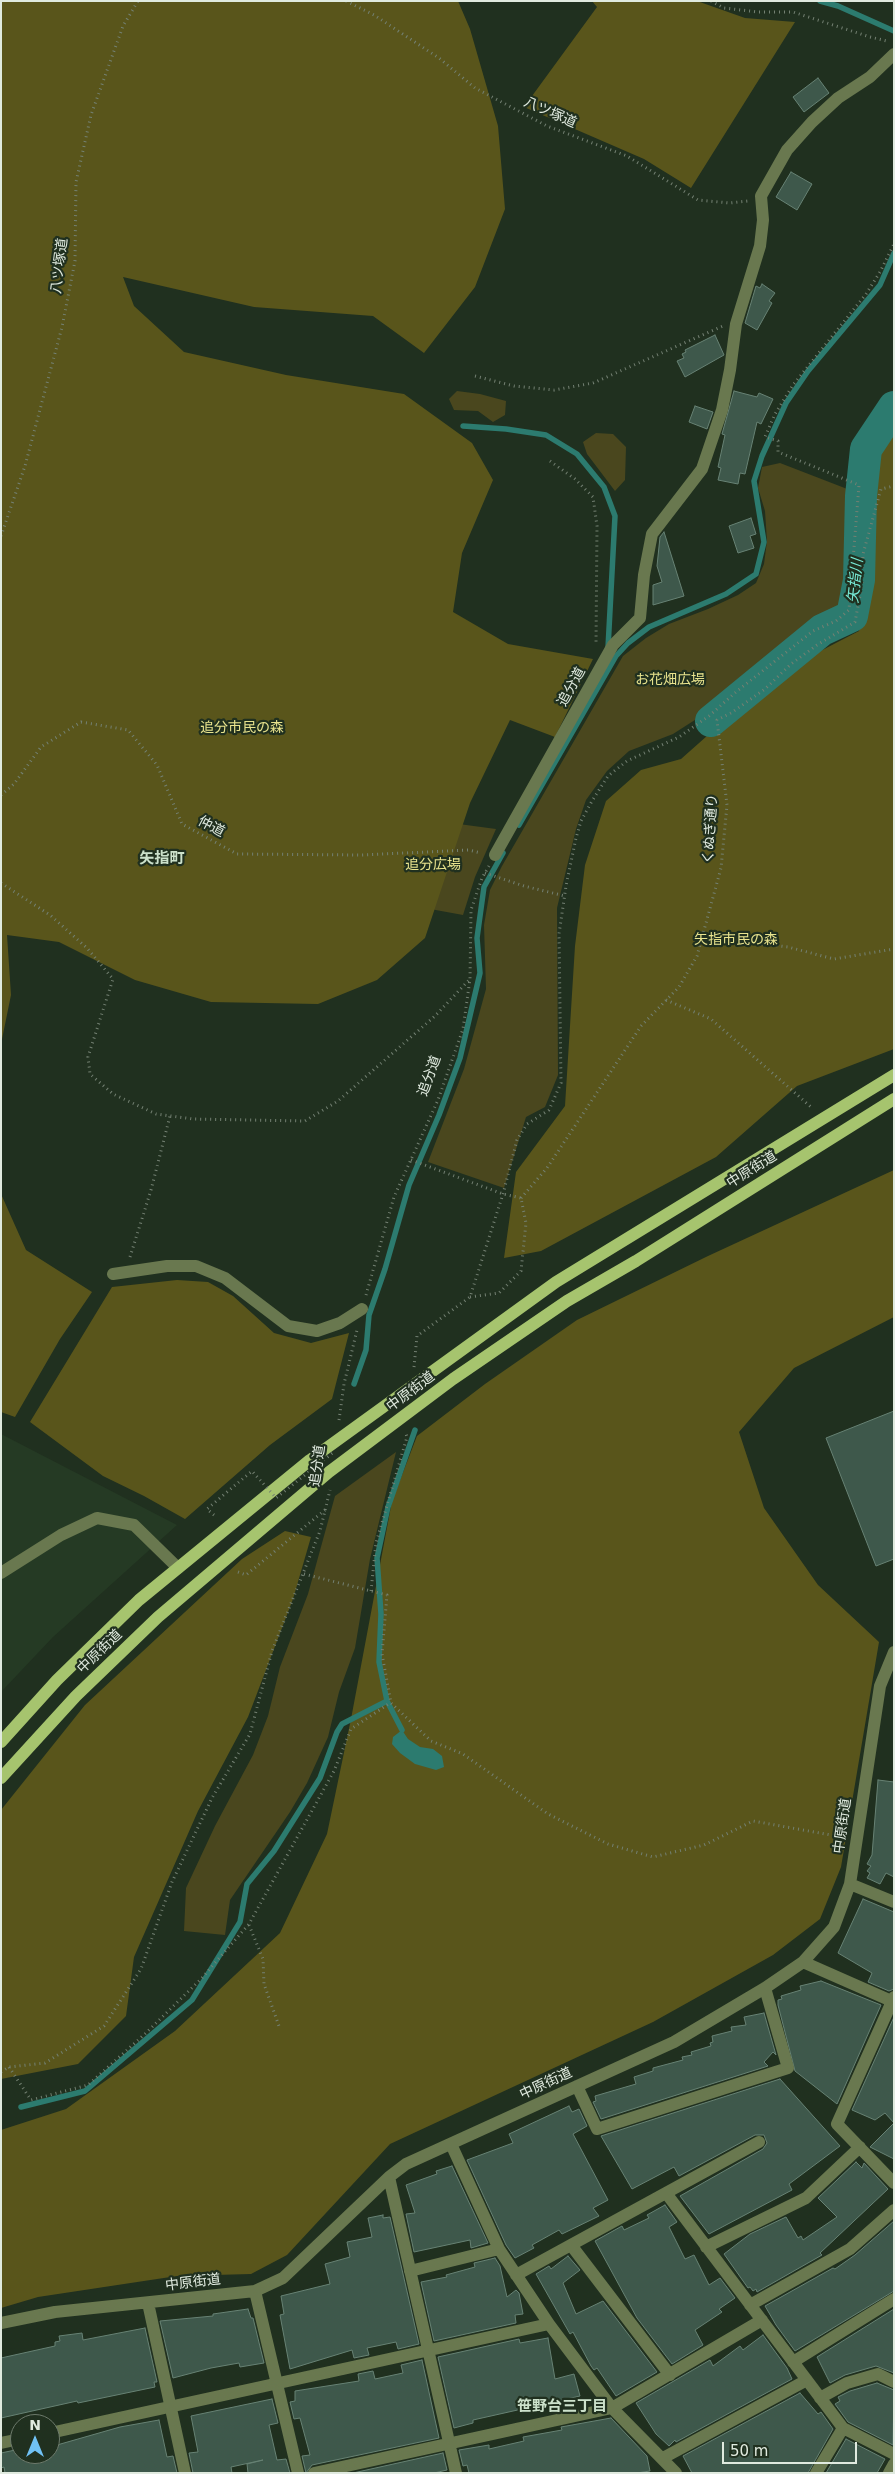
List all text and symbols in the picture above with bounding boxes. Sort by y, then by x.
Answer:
street label: 八ツ塚道 [521,94,579,132]
street label: 八ツ塚道 [48,237,72,295]
water label: 矢指川 [845,558,867,604]
street label: 追分道 [554,665,590,709]
park label: お花畑広場 [635,672,705,688]
park label: 追分市民の森 [200,720,284,736]
street label: くぬぎ通り [700,793,722,865]
street label: 仲道 [195,813,227,841]
district label: 矢指町 [140,850,184,868]
park label: 追分広場 [405,857,461,873]
park label: 矢指市民の森 [694,932,778,948]
street label: 追分道 [415,1053,445,1099]
street label: 中原街道 [724,1148,780,1192]
street label: 中原街道 [384,1368,438,1416]
street label: 追分道 [307,1444,329,1488]
street label: 中原街道 [74,1627,126,1677]
street label: 中原街道 [831,1797,855,1855]
street label: 中原街道 [517,2065,575,2103]
street label: 中原街道 [164,2271,222,2295]
district label: 笹野台三丁目 [517,2398,607,2416]
north arrow [10,2414,60,2464]
text: N [29,2417,41,2433]
scale bar [725,2432,860,2464]
text: 50 m [730,2442,768,2460]

